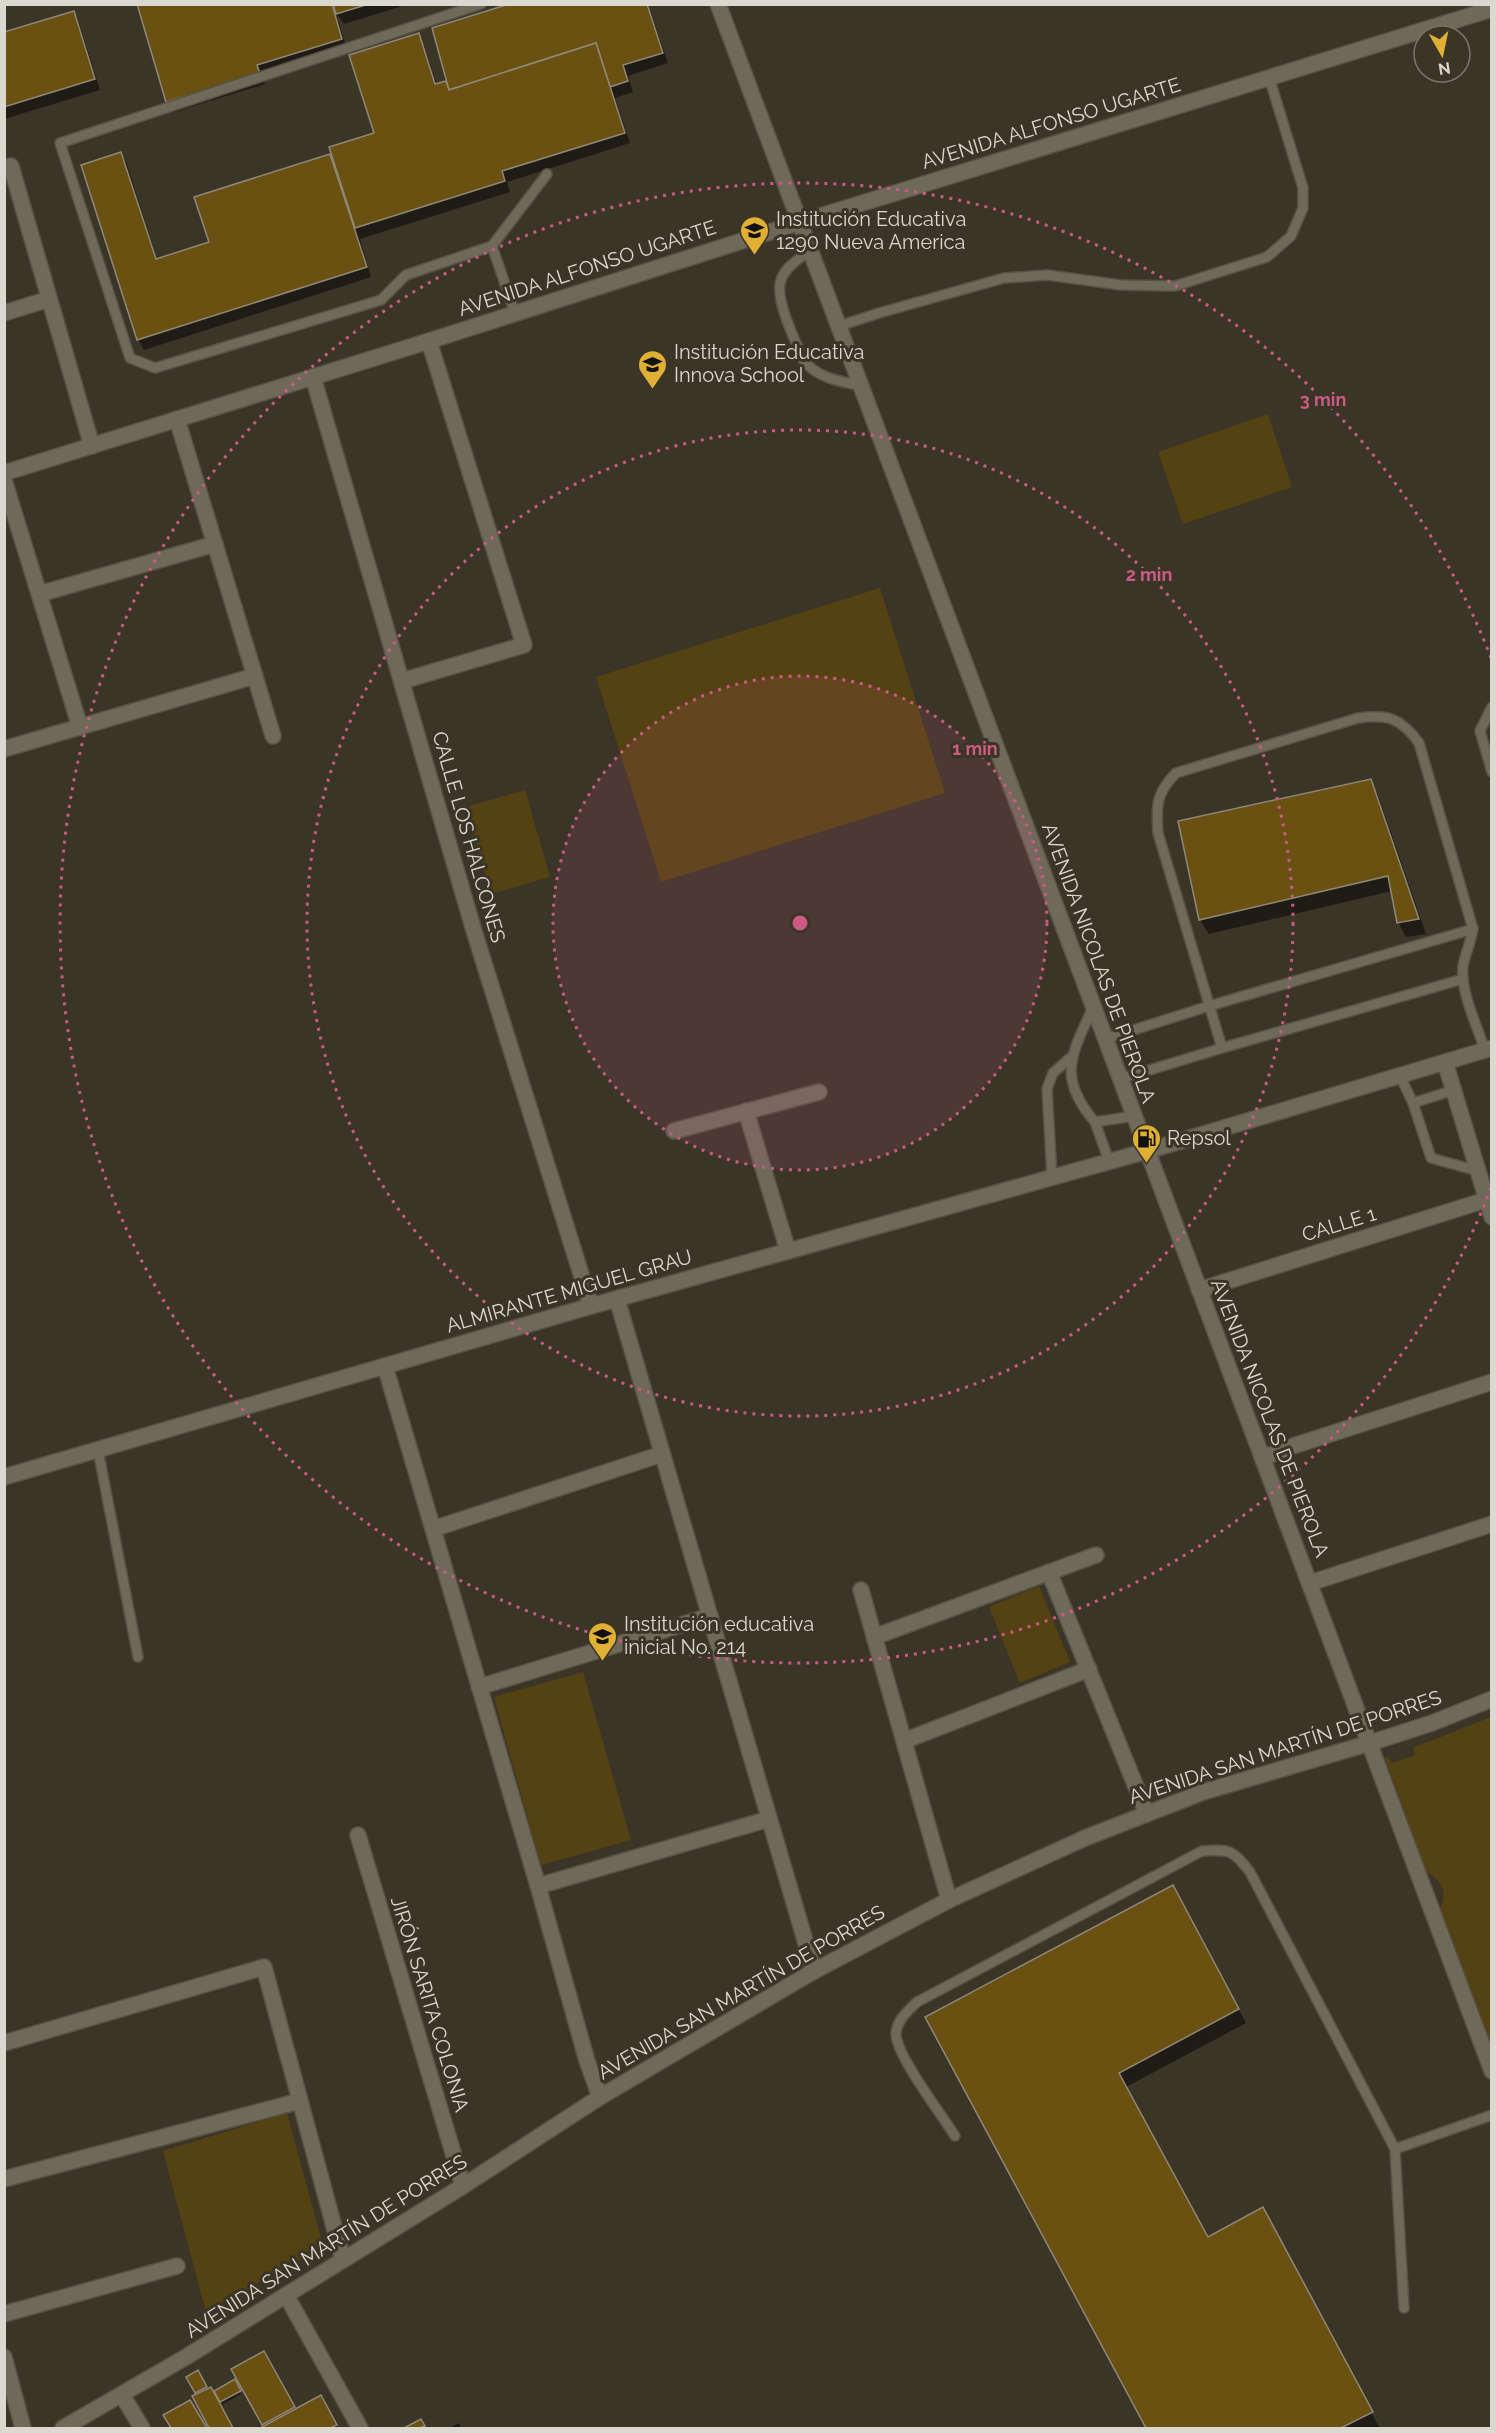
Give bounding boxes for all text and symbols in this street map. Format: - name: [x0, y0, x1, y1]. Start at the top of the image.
- north arrow: [1412, 24, 1472, 84]
- text: N: [1437, 58, 1452, 79]
- street label: AVENIDA ALFONSO UGARTE: [919, 72, 1183, 174]
- place label: Institución Educativa 1290 Nueva America: [776, 207, 966, 254]
- school or university icon: Institución Educativa 1290 Nueva America: [739, 214, 771, 256]
- street label: AVENIDA ALFONSO UGARTE: [455, 215, 719, 321]
- place label: Institución Educativa Innova School: [674, 340, 864, 387]
- school or university icon: Institución Educativa Innova School: [637, 348, 669, 390]
- text: 3 min: [1300, 389, 1346, 410]
- text: 2 min: [1126, 564, 1172, 585]
- street label: CALLE LOS HALCONES: [427, 729, 511, 945]
- text: 1 min: [952, 738, 998, 759]
- street label: AVENIDA NICOLAS DE PIEROLA: [1037, 820, 1161, 1107]
- centre of rings: [790, 913, 810, 933]
- fuel station icon: Repsol: [1130, 1122, 1162, 1164]
- place label: Repsol: [1167, 1126, 1231, 1150]
- street label: CALLE 1: [1299, 1201, 1379, 1247]
- street label: ALMIRANTE MIGUEL GRAU: [443, 1244, 695, 1338]
- street label: AVENIDA NICOLAS DE PIEROLA: [1206, 1276, 1334, 1561]
- place label: Institución educativa inicial No. 214: [624, 1612, 814, 1659]
- school or university icon: Institución educativa inicial No. 214: [587, 1620, 619, 1662]
- street label: AVENIDA SAN MARTÍN DE PORRES: [1126, 1685, 1444, 1809]
- street label: JIRÓN SARITA COLONIA: [386, 1893, 474, 2115]
- street label: AVENIDA SAN MARTÍN DE PORRES: [593, 1900, 889, 2084]
- street label: AVENIDA SAN MARTÍN DE PORRES: [181, 2149, 471, 2343]

